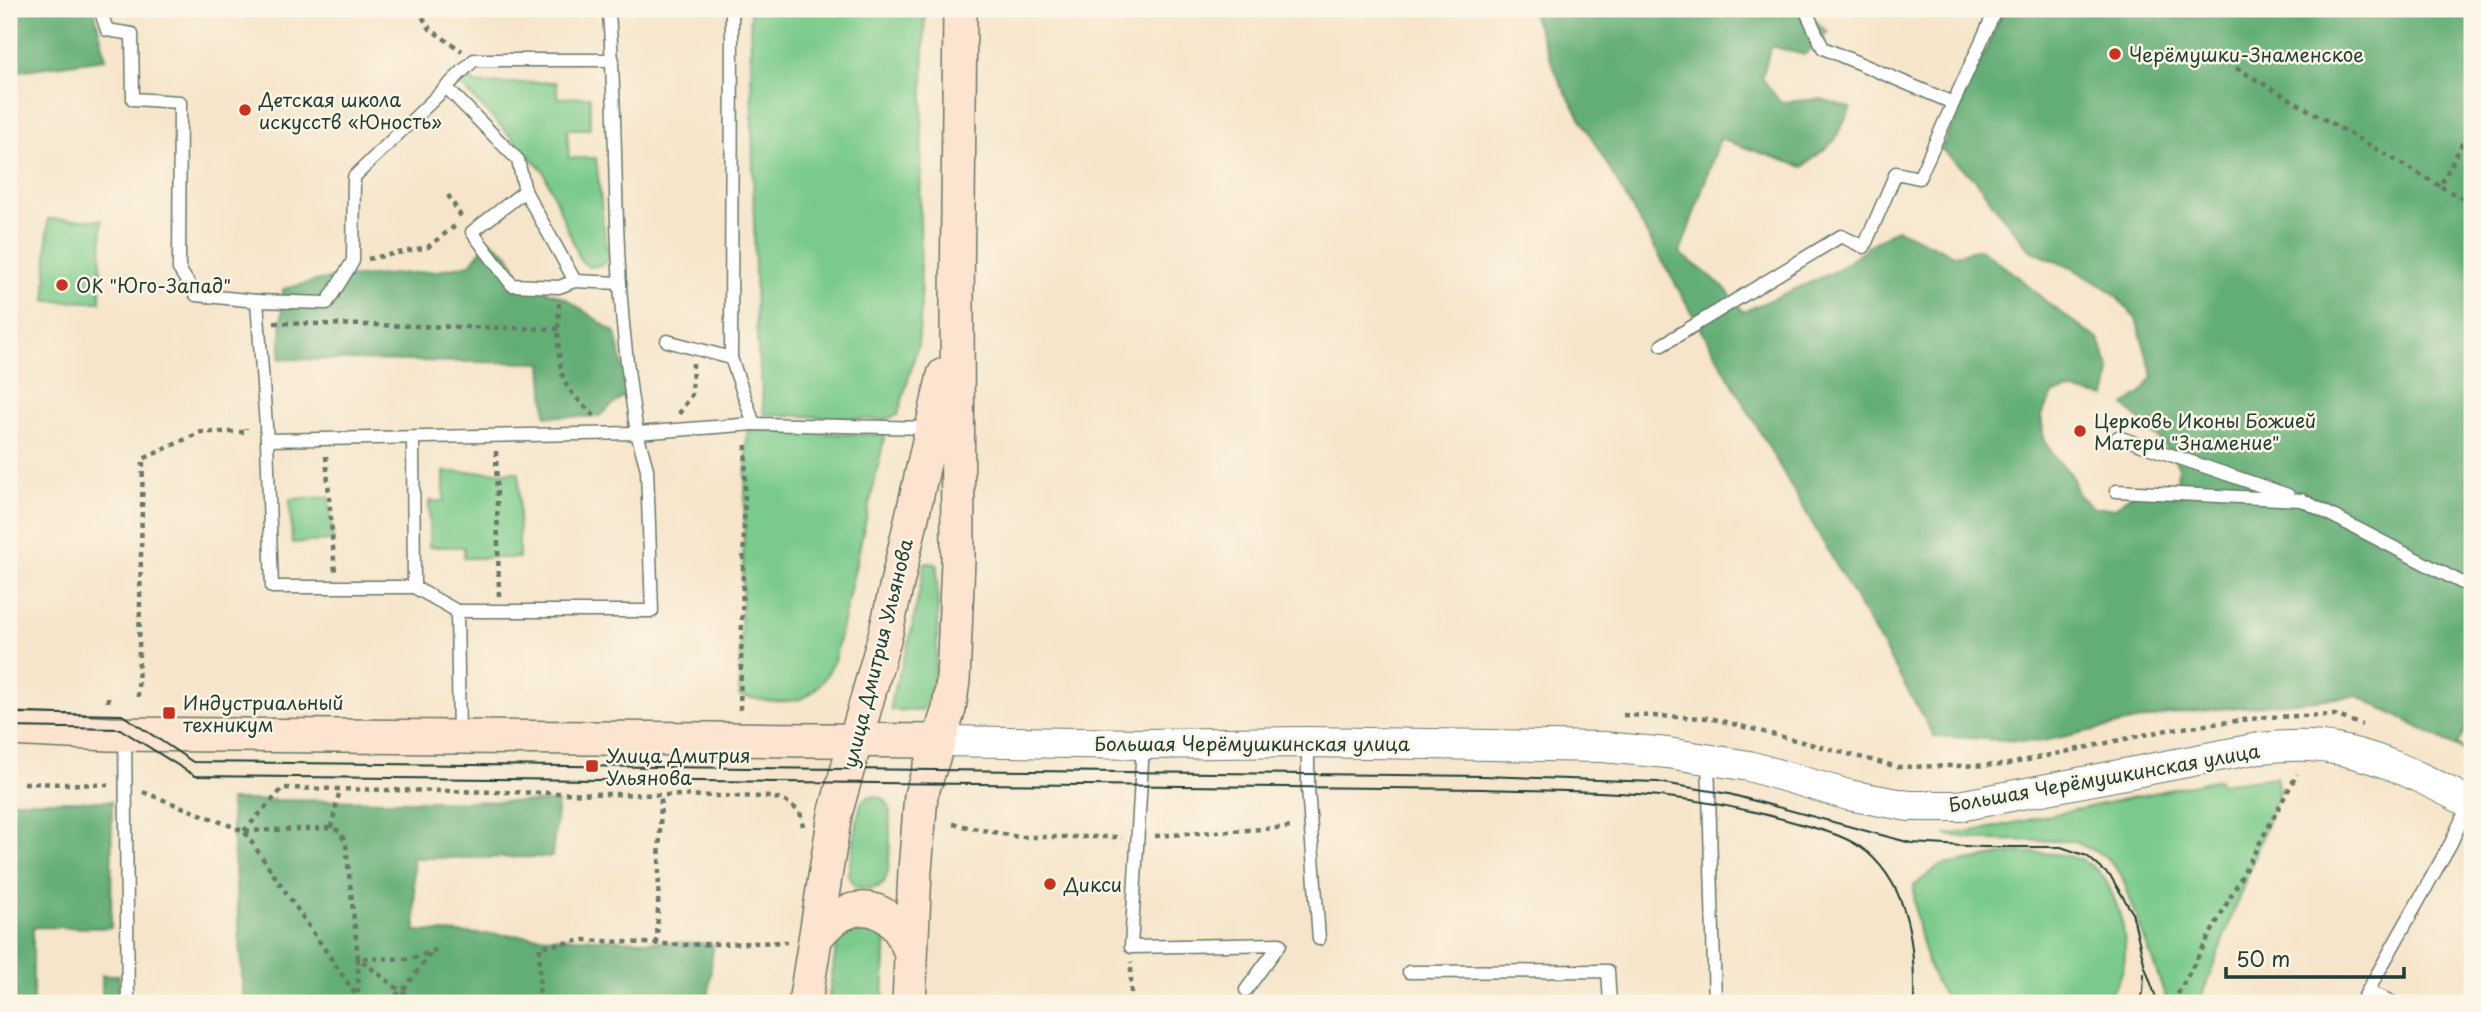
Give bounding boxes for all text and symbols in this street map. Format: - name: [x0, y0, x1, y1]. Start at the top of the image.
- place label: Черёмушки-Знаменское: [2129, 40, 2364, 68]
- marker: Черёмушки-Знаменское: [2107, 46, 2123, 62]
- place label: Детская школа искусств «Юность»: [258, 85, 442, 135]
- marker: Детская школа искусств «Юность»: [237, 102, 253, 118]
- place label: ОК "Юго-Запад": [76, 271, 231, 299]
- marker: ОК "Юго-Запад": [54, 277, 70, 293]
- place label: Церковь Иконы Божией Матери "Знамение": [2094, 406, 2316, 456]
- marker: Церковь Иконы Божией Матери "Знамение": [2072, 423, 2088, 439]
- street label: улица Дмитрия Ульянова: [835, 535, 919, 771]
- place label: Индустриальный техникум: [183, 688, 344, 738]
- marker: Индустриальный техникум: [161, 705, 177, 721]
- street label: Большая Черёмушкинская улица: [1094, 729, 1410, 757]
- street label: Большая Черёмушкинская улица: [1946, 736, 2262, 818]
- place label: Улица Дмитрия Ульянова: [606, 741, 751, 791]
- marker: Улица Дмитрия Ульянова: [584, 758, 600, 774]
- place label: Дикси: [1063, 870, 1122, 898]
- marker: Дикси: [1042, 876, 1058, 892]
- scale bar: [2226, 935, 2404, 979]
- text: 50 m: [2236, 942, 2290, 974]

